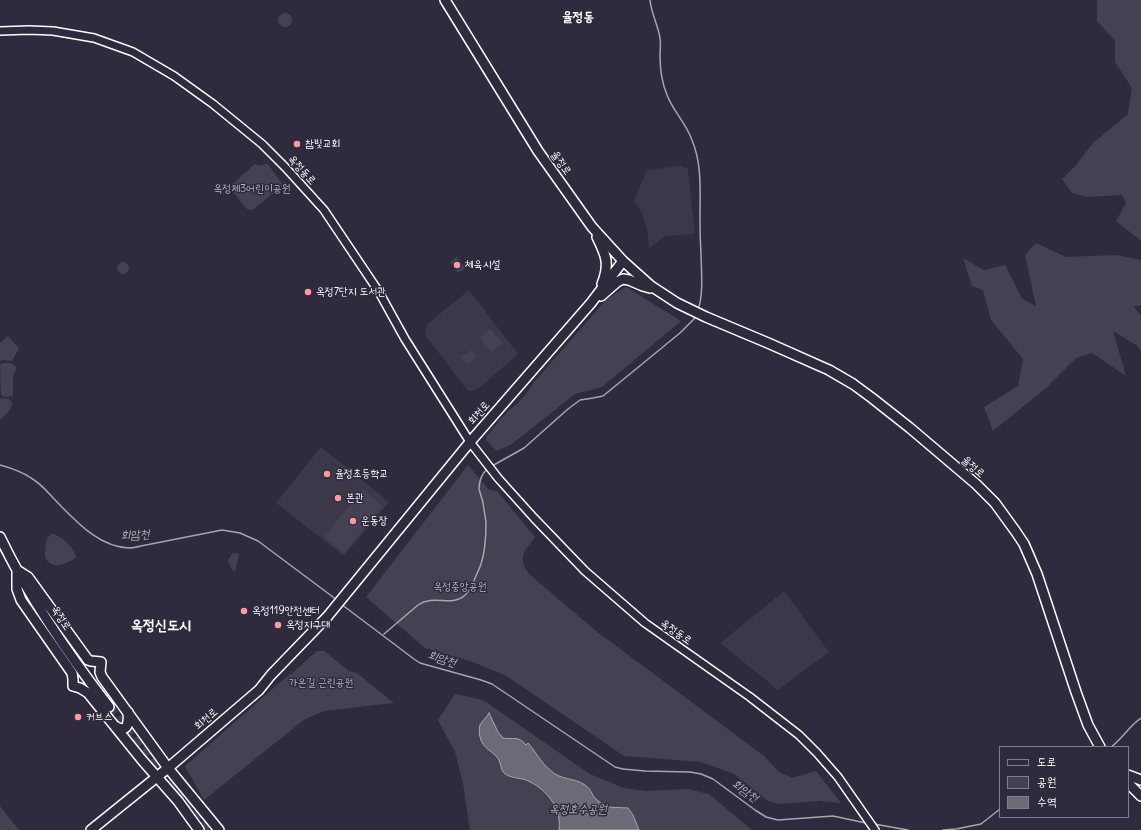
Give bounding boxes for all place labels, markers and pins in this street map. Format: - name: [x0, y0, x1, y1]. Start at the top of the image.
- place label: 참빛교회: [305, 137, 340, 151]
- marker: 참빛교회: [292, 139, 302, 149]
- place label: 체육시설: [465, 258, 500, 272]
- marker: 체육시설: [452, 260, 462, 270]
- place label: 옥정7단지 도서관: [316, 285, 386, 299]
- marker: 옥정7단지 도서관: [303, 287, 313, 297]
- place label: 율정초등학교: [335, 467, 388, 481]
- marker: 율정초등학교: [322, 469, 332, 479]
- place label: 본관: [346, 491, 364, 505]
- marker: 본관: [333, 493, 343, 503]
- place label: 운동장: [361, 514, 388, 528]
- marker: 운동장: [348, 516, 358, 526]
- place label: 옥정119안전센터: [252, 604, 320, 618]
- marker: 옥정119안전센터: [239, 606, 249, 616]
- place label: 옥정지구대: [286, 618, 330, 632]
- marker: 옥정지구대: [273, 620, 283, 630]
- place label: 커브스: [86, 710, 113, 724]
- marker: 커브스: [73, 712, 83, 722]

